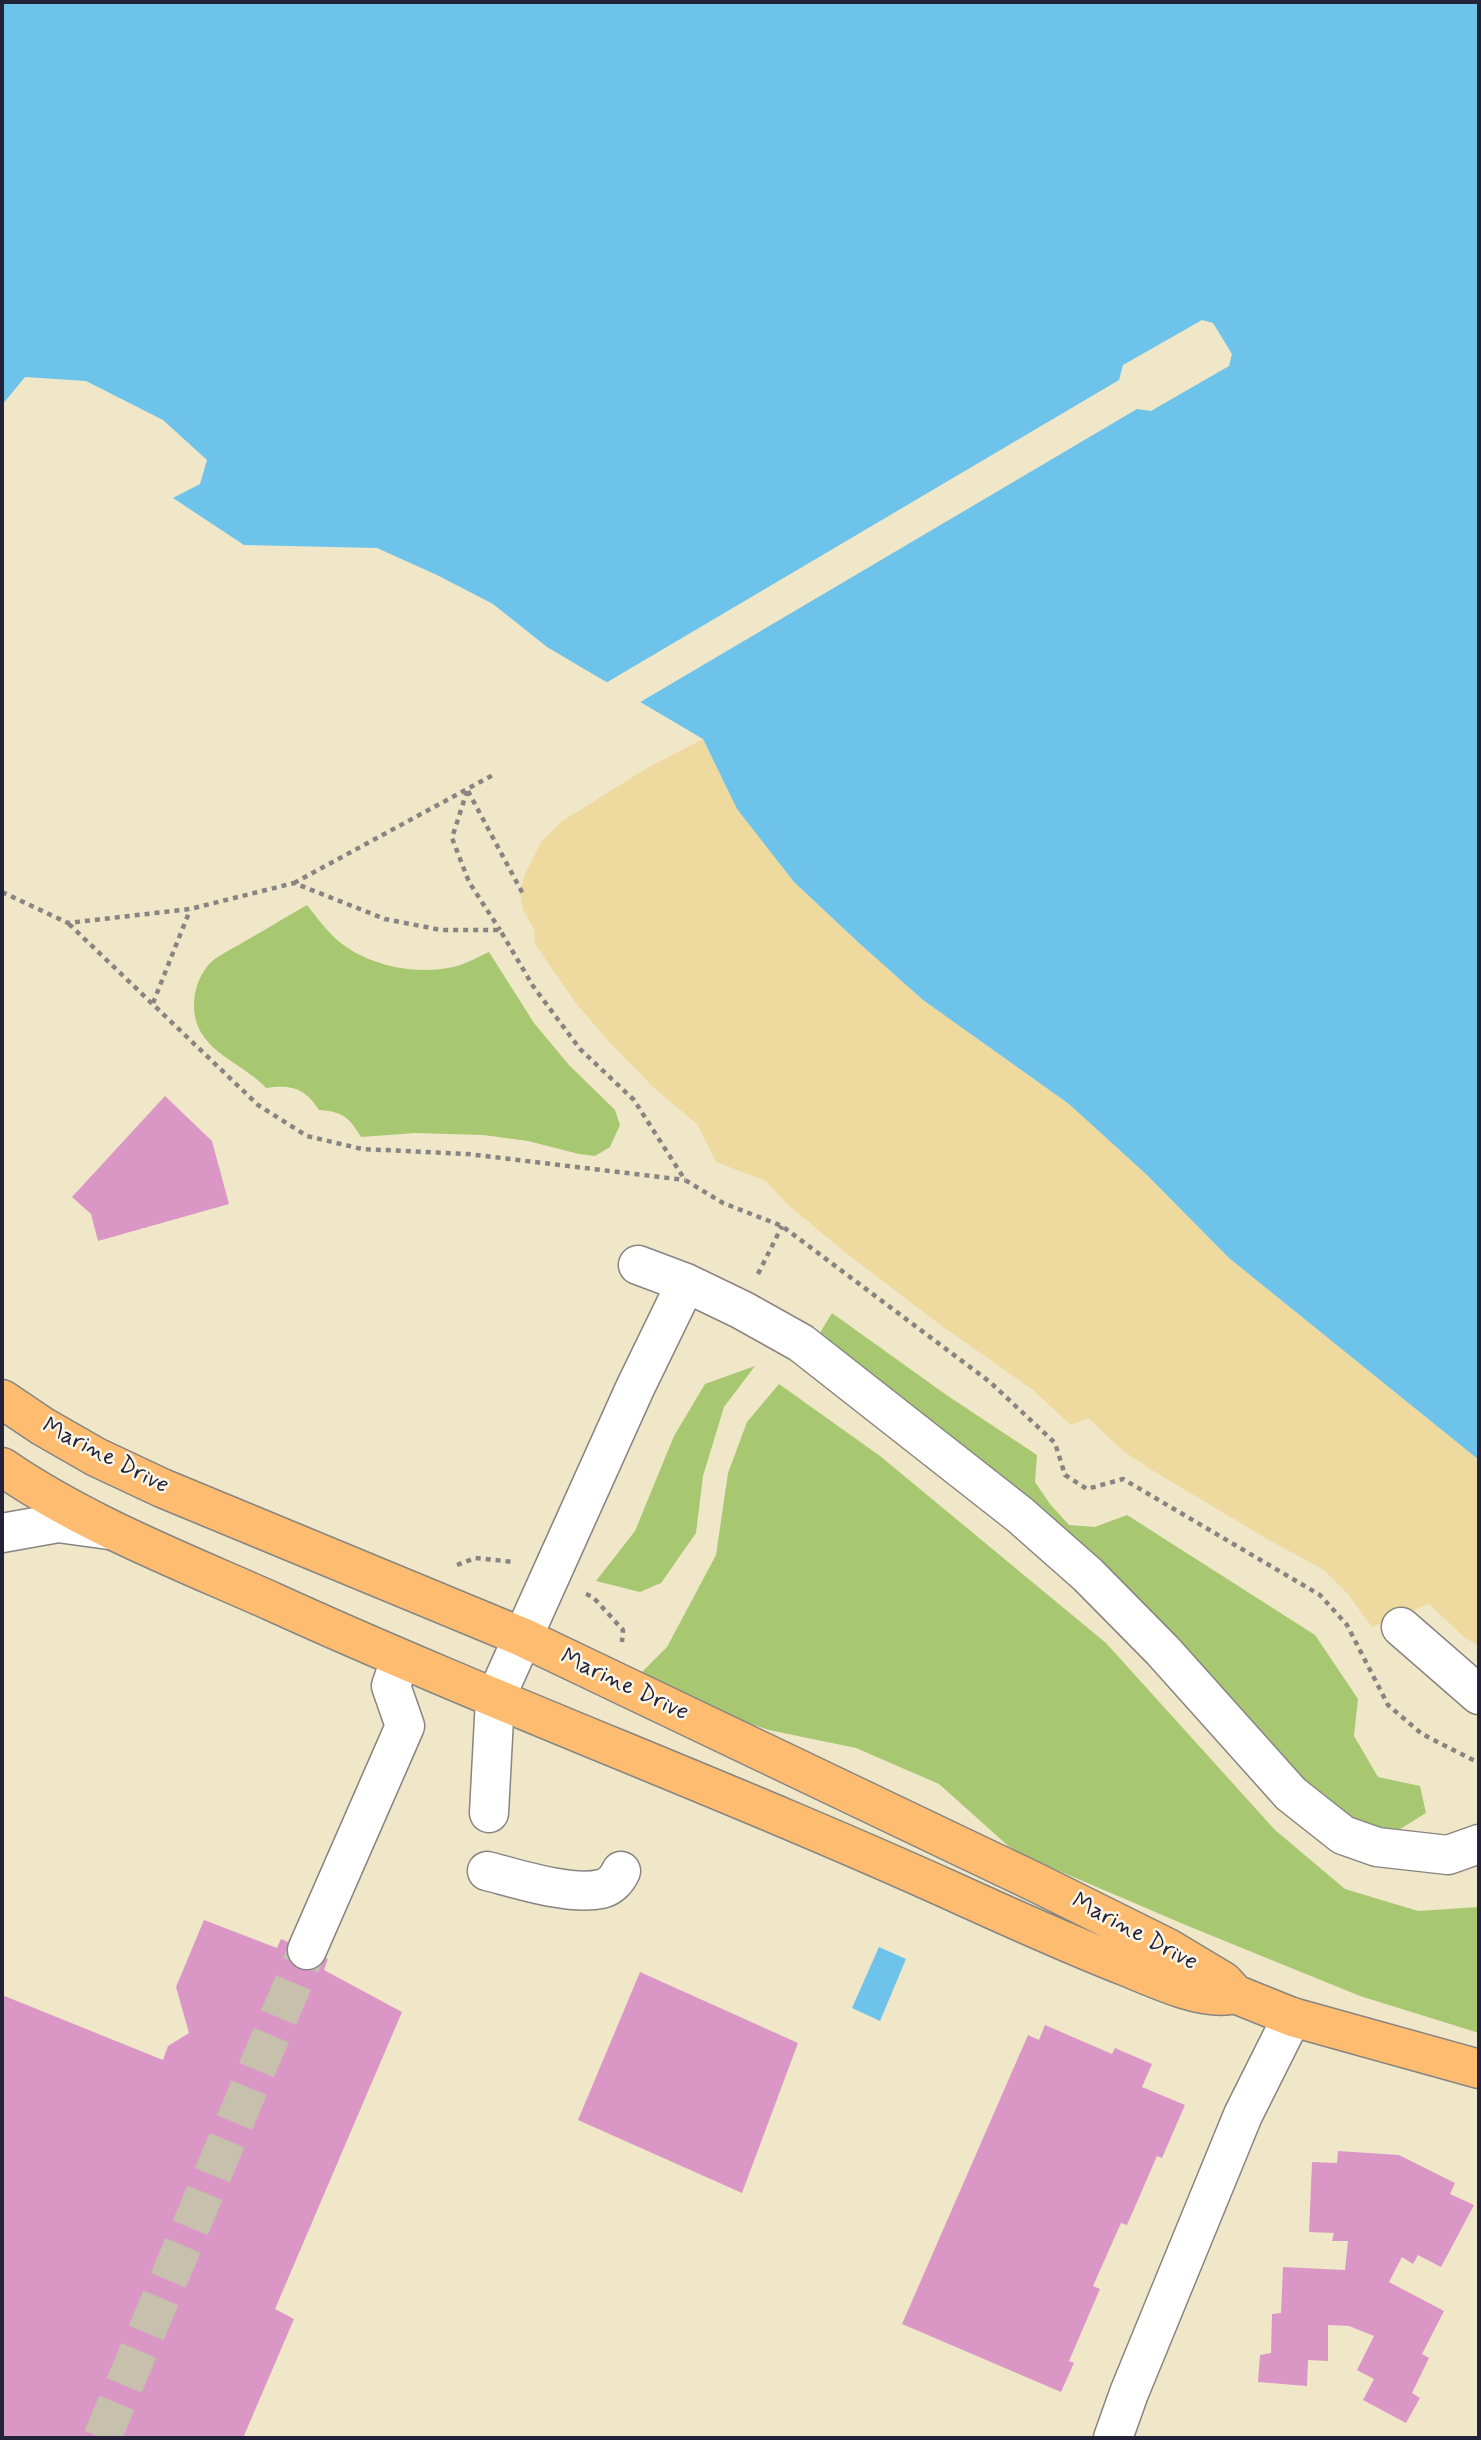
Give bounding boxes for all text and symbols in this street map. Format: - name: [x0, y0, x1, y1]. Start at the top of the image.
- street label: Marine Drive: [37, 1413, 173, 1501]
- street label: Marine Drive: [555, 1644, 693, 1728]
- street label: Marine Drive: [1066, 1888, 1202, 1978]

